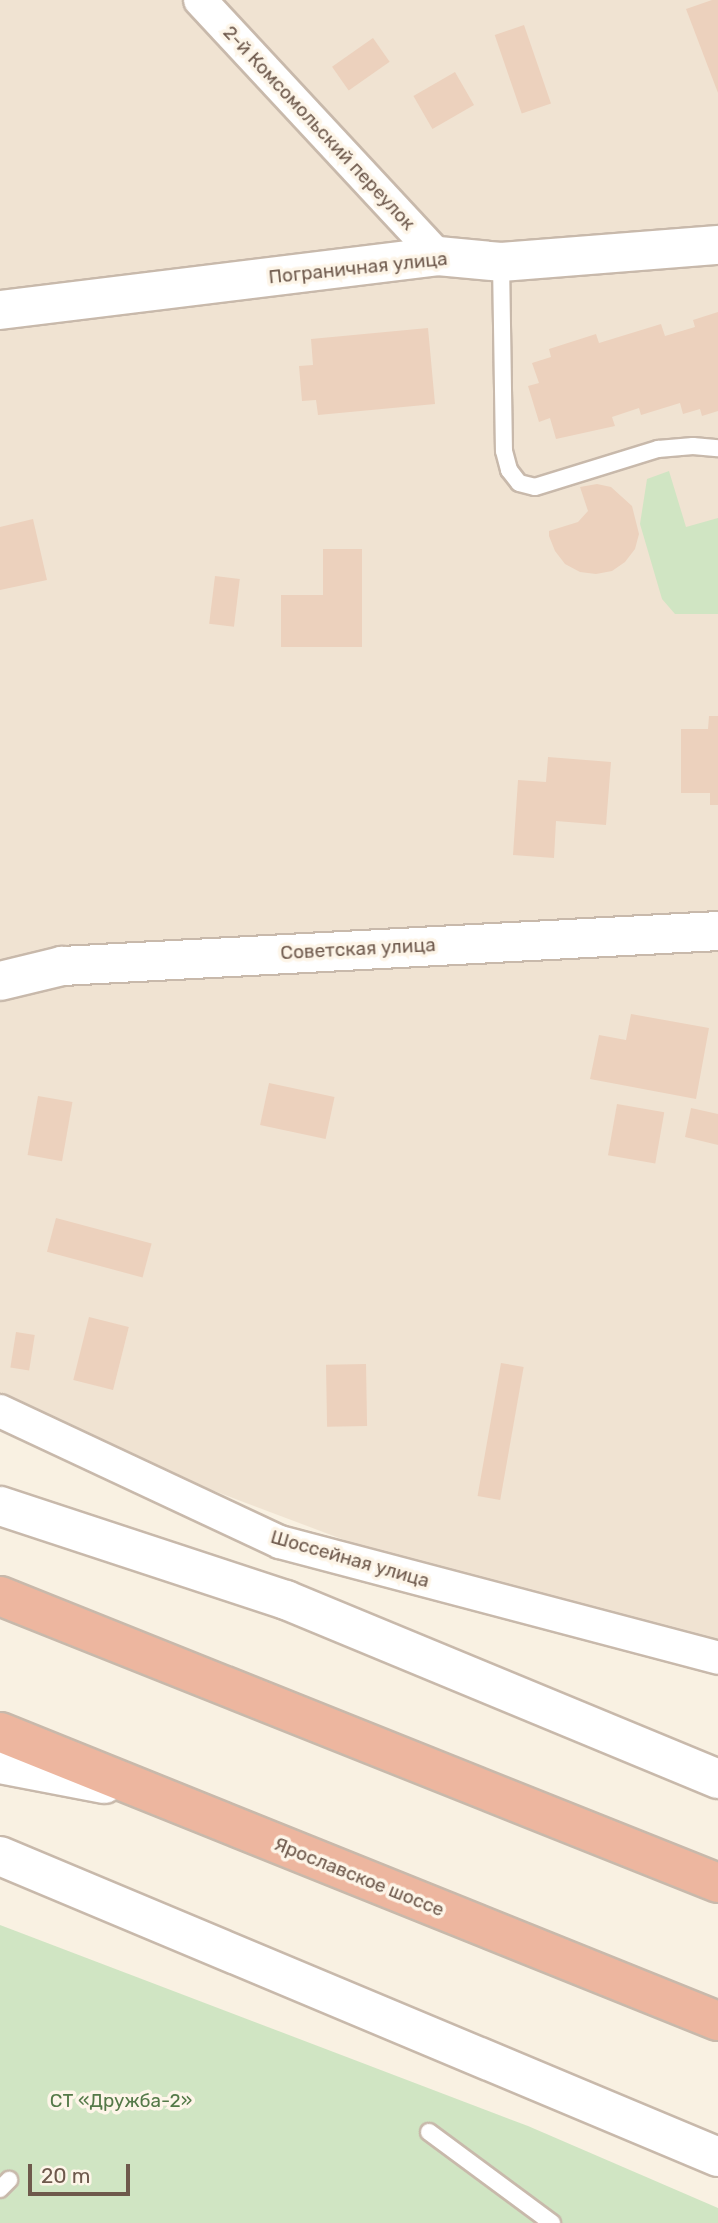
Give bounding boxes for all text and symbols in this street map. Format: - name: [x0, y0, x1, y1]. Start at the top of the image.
- street label: 2-й Комсомольский переулок: [218, 21, 420, 235]
- street label: Пограничная улица: [267, 247, 449, 289]
- street label: Советская улица: [280, 934, 436, 964]
- street label: Шоссейная улица: [268, 1525, 432, 1593]
- street label: Ярославское шоссе: [271, 1832, 447, 1922]
- park label: СТ «Дружба-2»: [50, 2090, 192, 2112]
- scale bar: [32, 2150, 133, 2194]
- text: 20 m: [41, 2163, 90, 2188]

